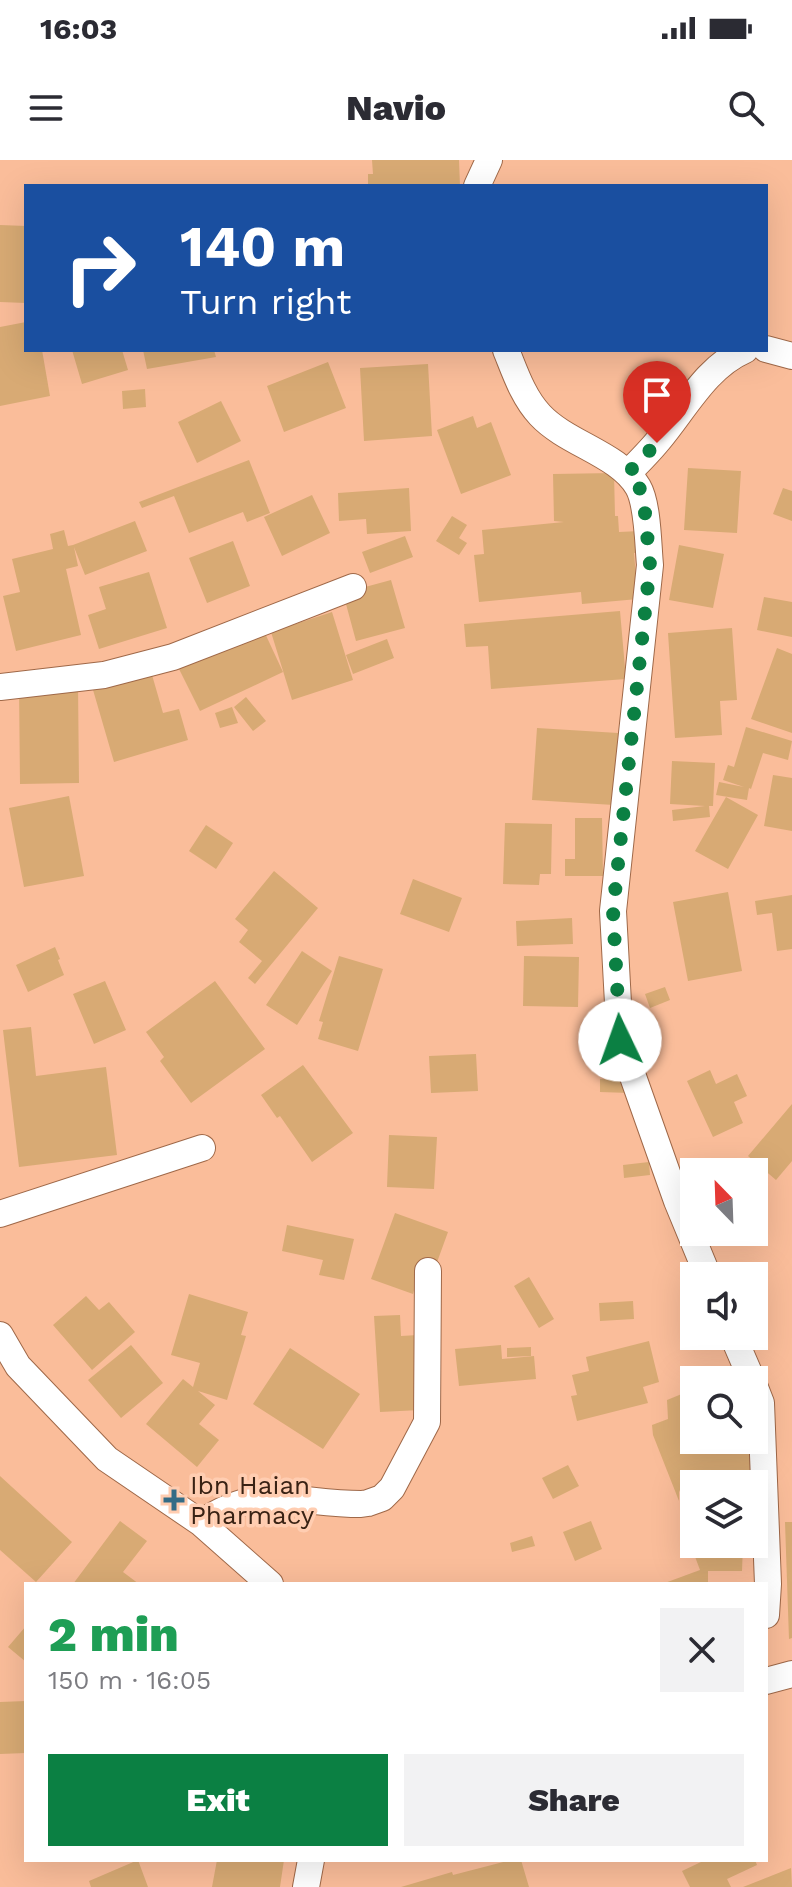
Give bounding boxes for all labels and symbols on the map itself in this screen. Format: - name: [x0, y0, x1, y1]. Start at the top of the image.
- pin: [623, 361, 691, 443]
- position arrow: [578, 998, 662, 1082]
- north arrow: [680, 1158, 768, 1246]
- place label: Ibn Haian Pharmacy: [190, 1470, 315, 1530]
- marker: Ibn Haian Pharmacy: [165, 1491, 183, 1509]

